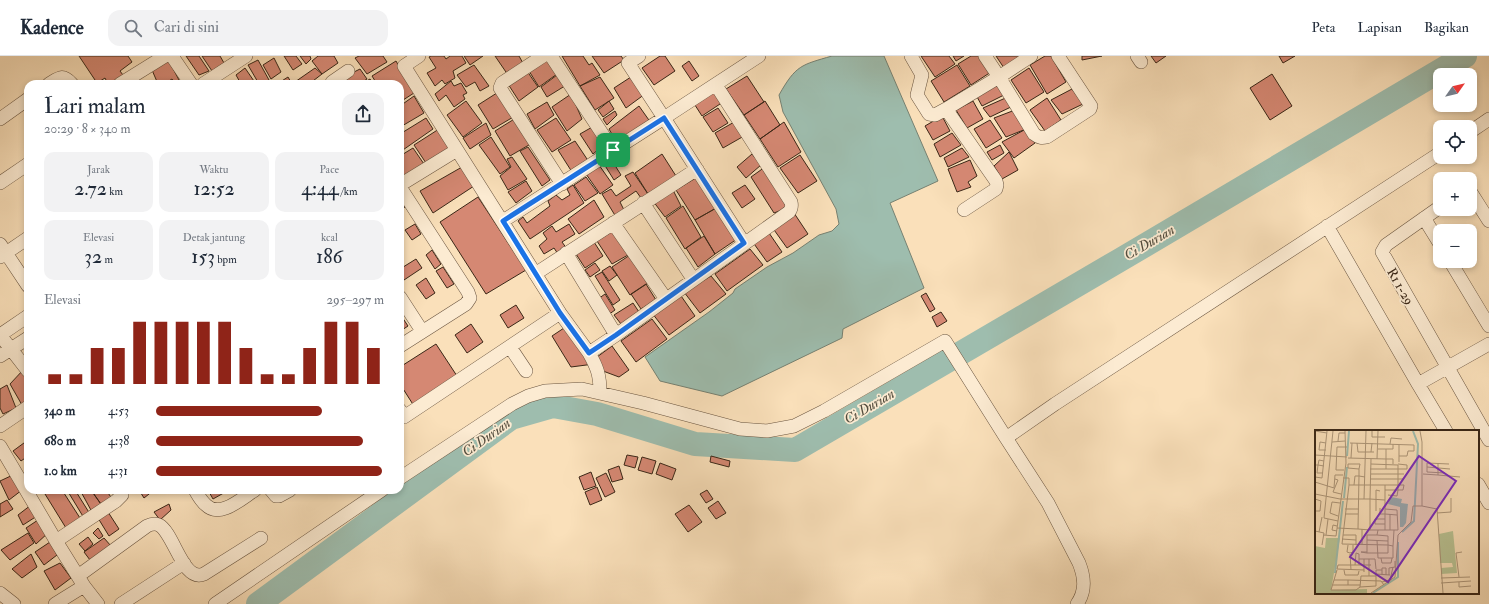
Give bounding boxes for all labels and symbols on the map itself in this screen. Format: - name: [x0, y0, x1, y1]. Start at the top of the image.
- north arrow: [1433, 68, 1477, 112]
- pin: [596, 133, 630, 167]
- water label: Ci Durian: [1121, 221, 1178, 264]
- street label: R1 1-29: [1383, 265, 1417, 308]
- water label: Ci Durian: [841, 385, 898, 428]
- water label: Ci Durian: [459, 414, 514, 460]
- inset map: [1315, 430, 1479, 594]

